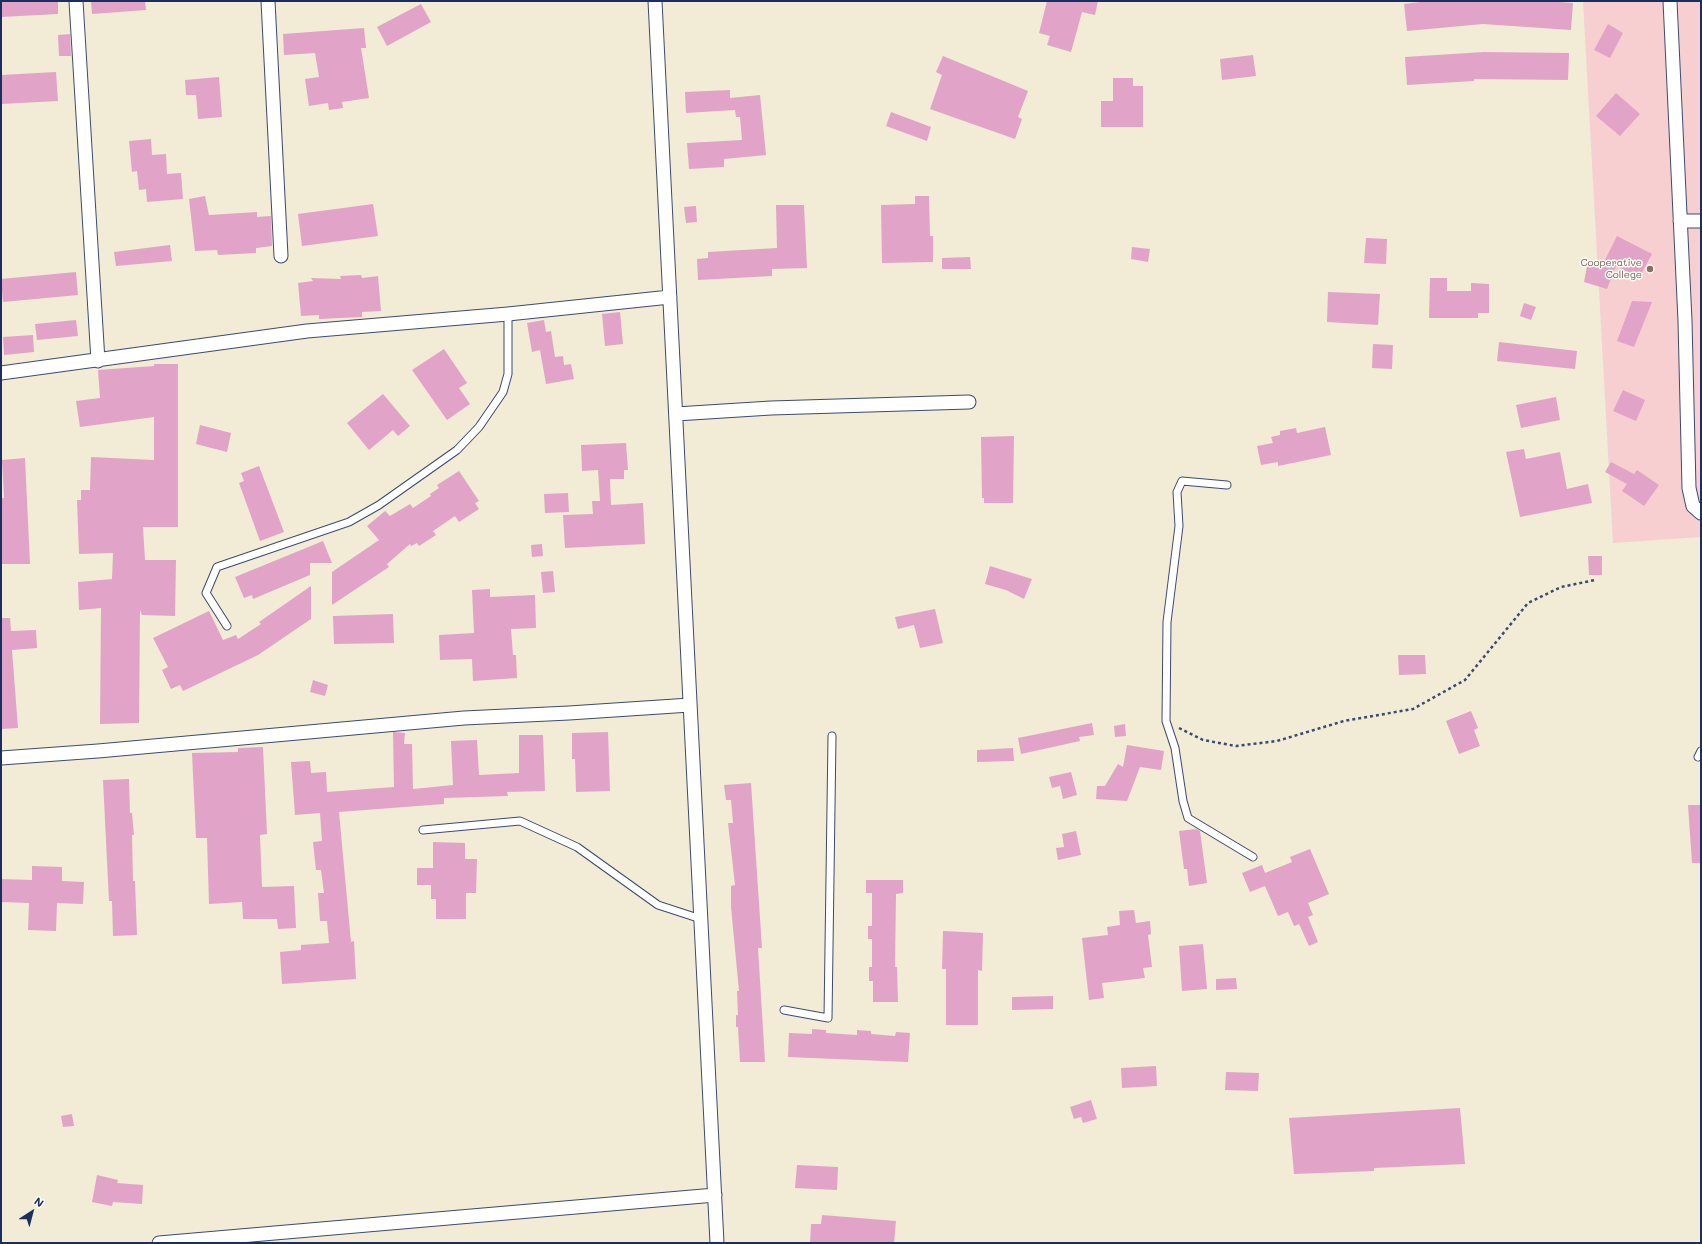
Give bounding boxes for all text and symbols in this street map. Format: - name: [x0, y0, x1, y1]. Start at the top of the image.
- place label: Cooperative College: [1580, 257, 1642, 280]
- marker: Cooperative College: [1645, 264, 1655, 274]
- north arrow: [12, 1192, 52, 1232]
- text: N: [32, 1193, 47, 1210]

